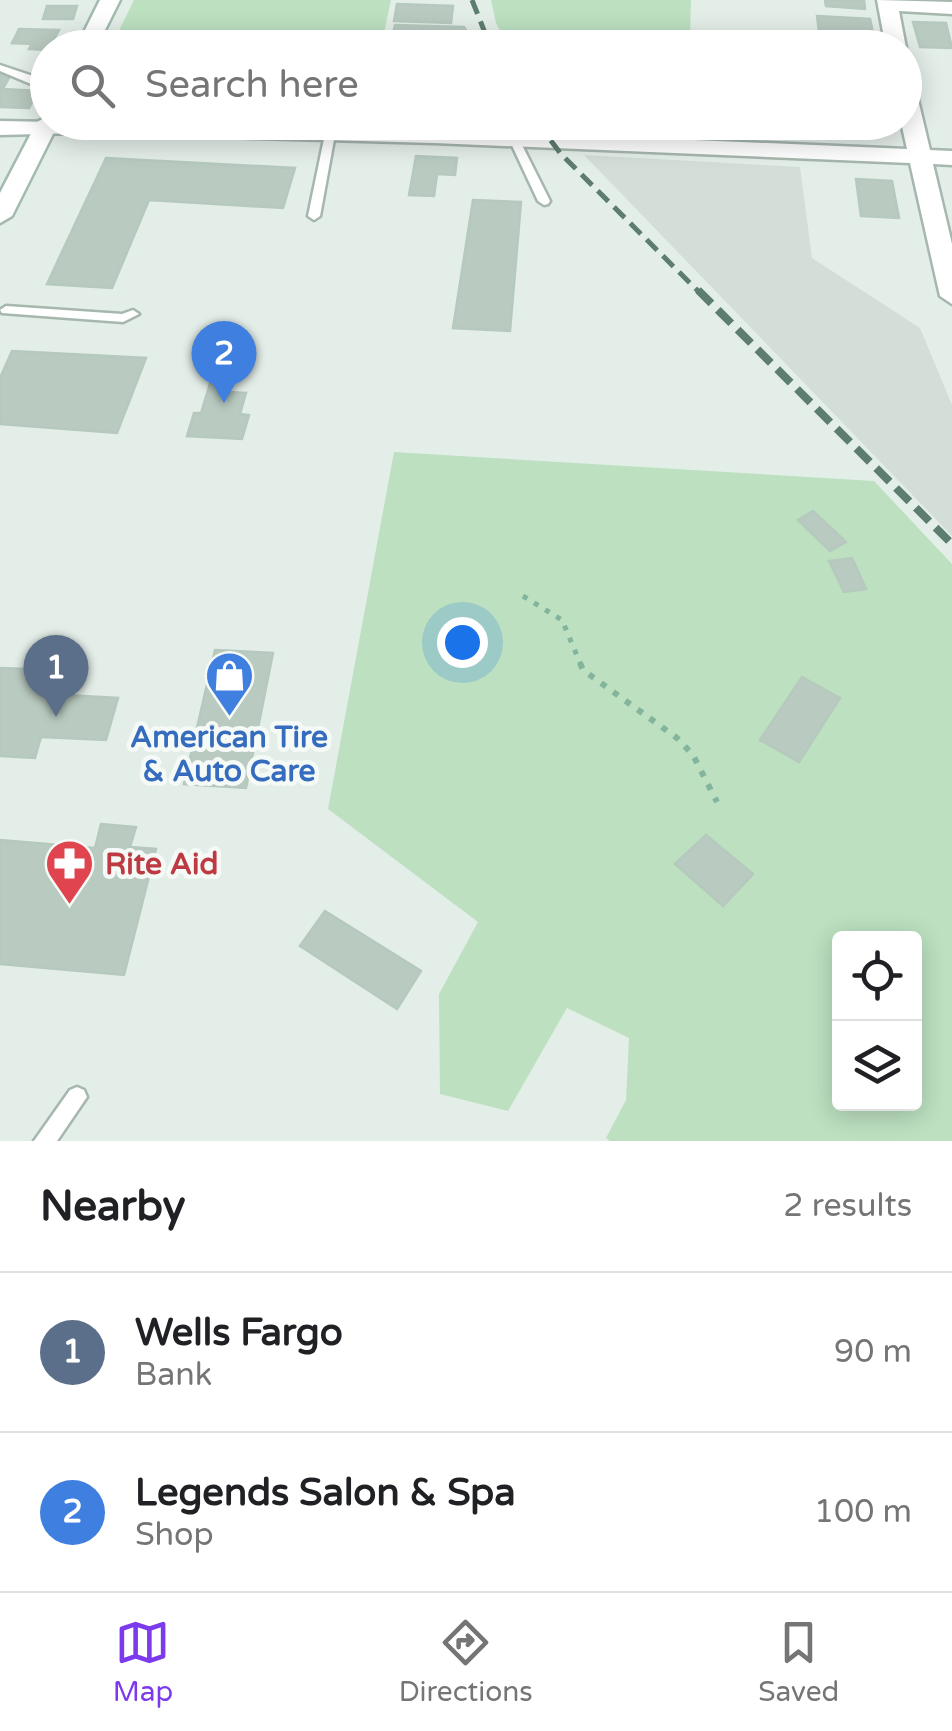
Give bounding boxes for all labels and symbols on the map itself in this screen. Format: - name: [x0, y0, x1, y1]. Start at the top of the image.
- pin: 2: [192, 320, 256, 403]
- your location: [437, 617, 488, 668]
- pin: 1: [23, 634, 88, 717]
- shop icon: American Tire & Auto Care: [203, 650, 255, 718]
- place label: American Tire & Auto Care: [130, 719, 328, 790]
- pharmacy icon: Rite Aid: [44, 838, 96, 906]
- place label: Rite Aid: [105, 846, 218, 883]

